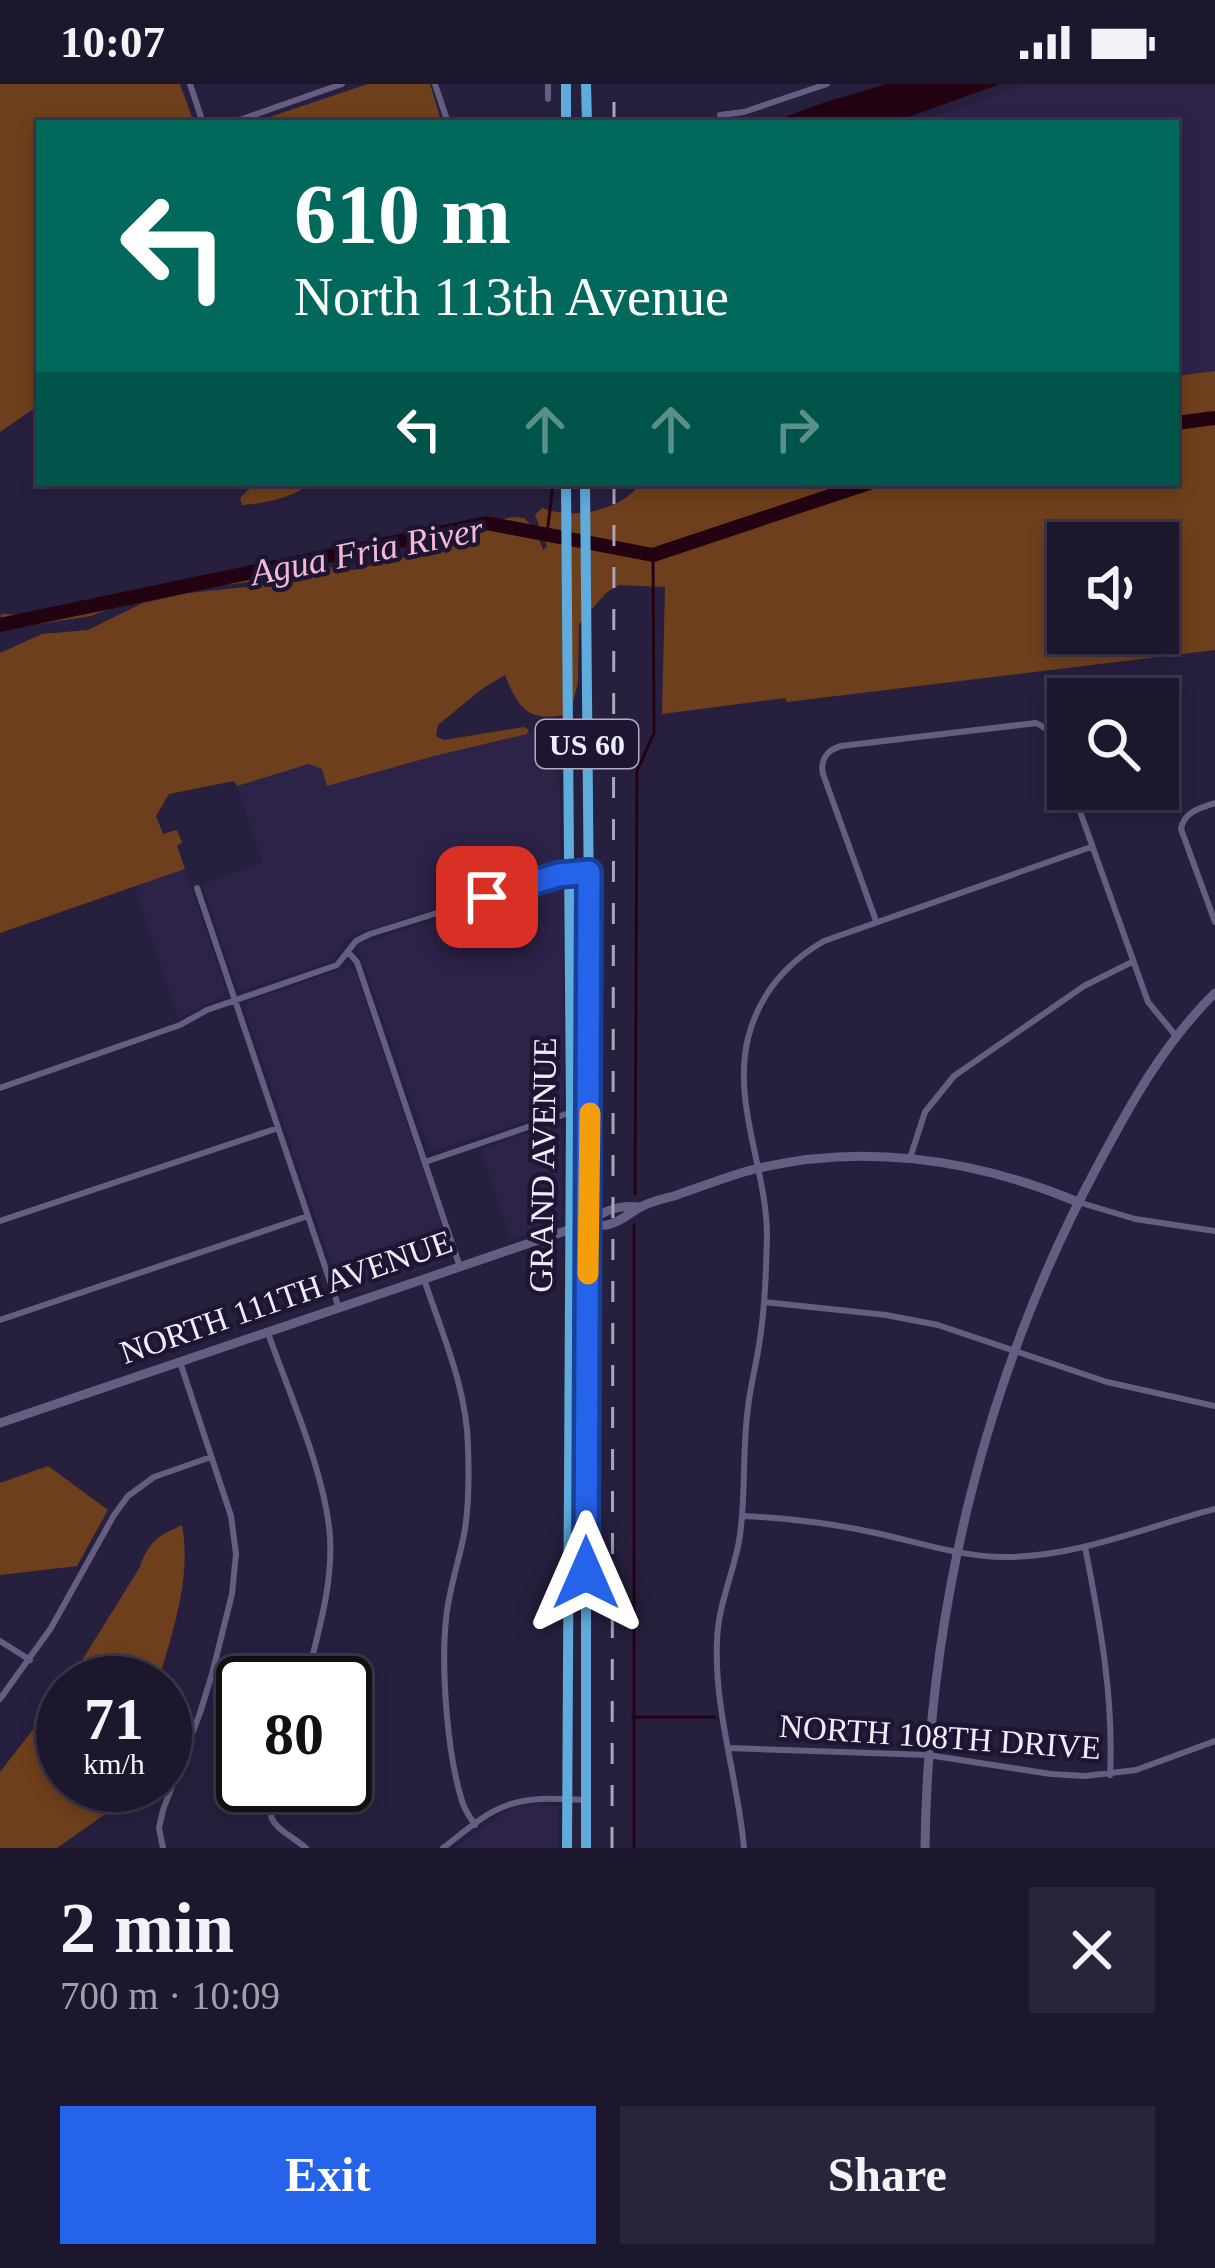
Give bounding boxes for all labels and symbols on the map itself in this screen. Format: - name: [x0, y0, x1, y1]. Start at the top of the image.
- water label: Agua Fria River: [245, 509, 488, 594]
- road number: US 60: [536, 720, 638, 768]
- pin: [436, 846, 538, 948]
- street label: GRAND AVENUE: [523, 1037, 563, 1293]
- street label: NORTH 111TH AVENUE: [115, 1223, 457, 1371]
- position arrow: [523, 1510, 649, 1636]
- speed limit sign: 80: [216, 1656, 372, 1812]
- street label: NORTH 108TH DRIVE: [778, 1708, 1102, 1766]

